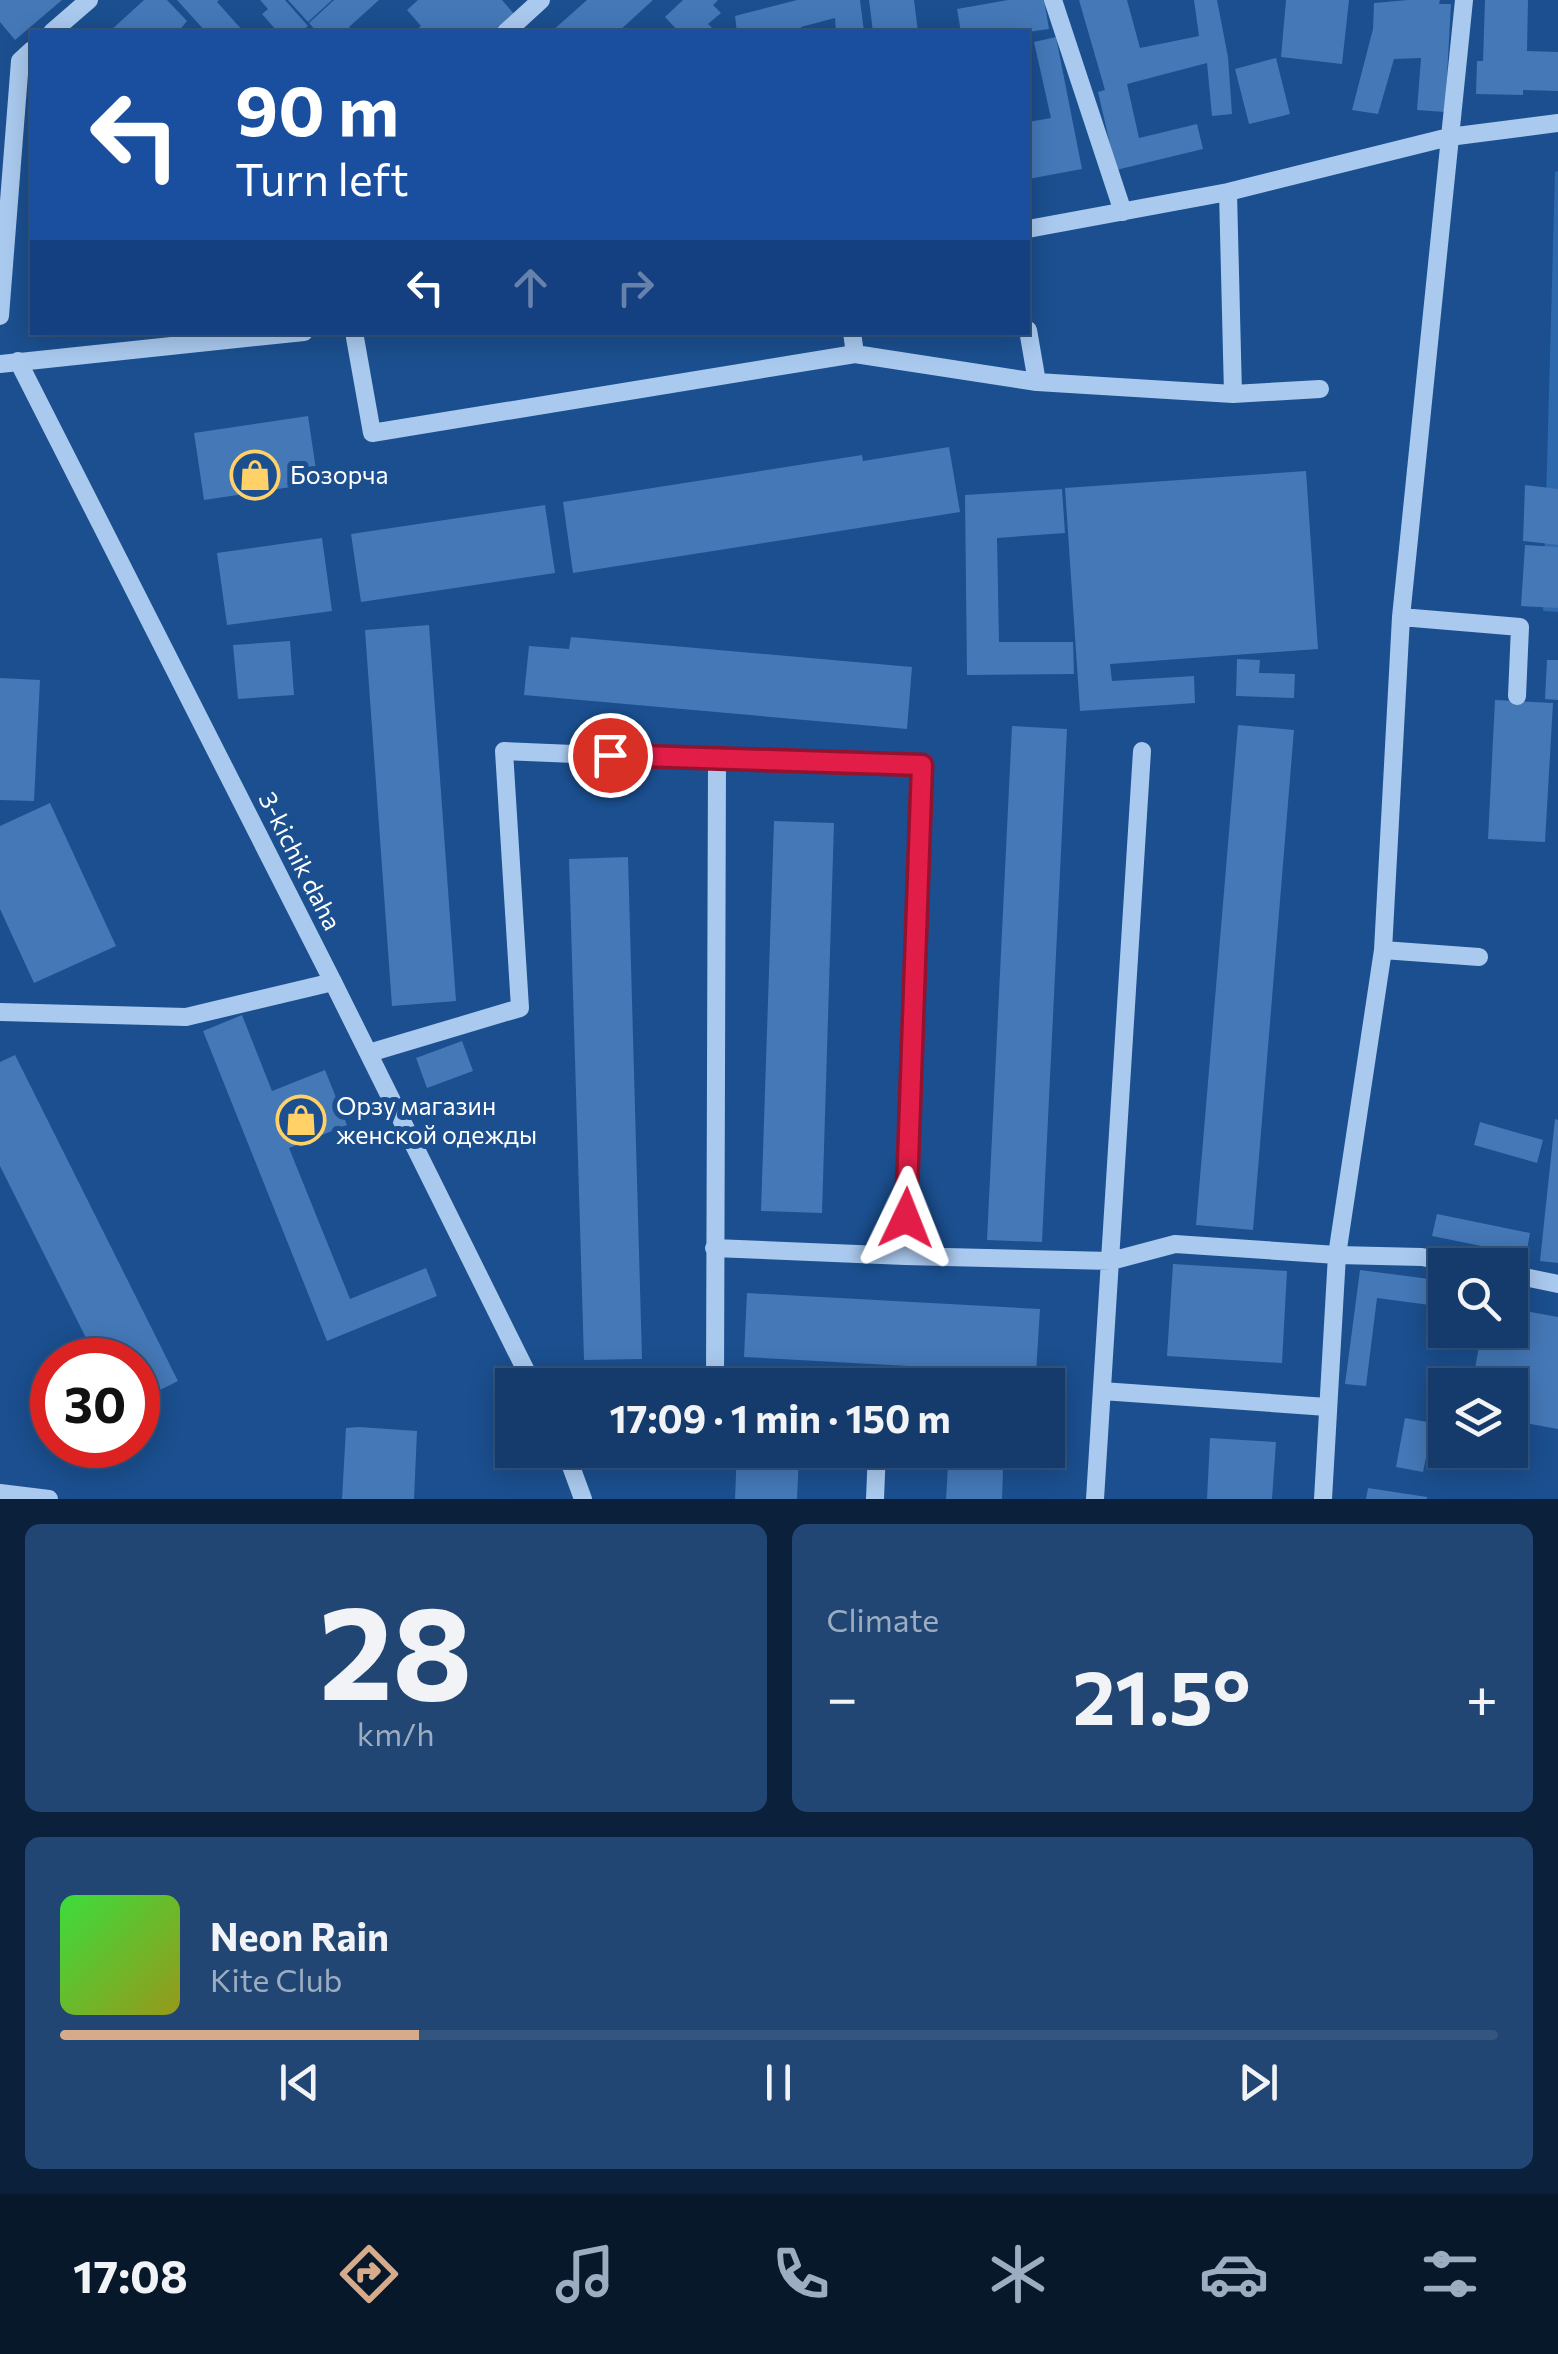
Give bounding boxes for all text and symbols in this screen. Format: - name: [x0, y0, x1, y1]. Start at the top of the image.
- text: 90 m: [235, 65, 399, 150]
- icon: left: [70, 70, 200, 200]
- text: Turn left: [235, 150, 409, 205]
- icon: left: [398, 260, 453, 315]
- icon: ahead: [503, 260, 558, 315]
- icon: right: [608, 260, 663, 315]
- shop icon: Бозорча: [229, 449, 281, 501]
- place label: Бозорча: [290, 459, 389, 489]
- pin: [568, 713, 653, 798]
- icon: arrive: [583, 728, 638, 783]
- street label: 3-kichik daha: [253, 786, 349, 935]
- place label: Орзу магазин женской одежды: [336, 1090, 537, 1149]
- shop icon: Орзу магазин женской одежды: [275, 1094, 327, 1146]
- position arrow: [854, 1166, 958, 1270]
- map controls: [1428, 1248, 1528, 1468]
- button: search: [1428, 1248, 1528, 1348]
- speed limit sign: 30: [30, 1338, 160, 1468]
- button: layers: [1428, 1368, 1528, 1468]
- text: 17:09 · 1 min · 150 m: [609, 1394, 951, 1441]
- text: 28: [319, 1568, 473, 1727]
- text: Climate: [827, 1599, 939, 1639]
- text: 21.5°: [1073, 1649, 1251, 1740]
- text: −: [827, 1662, 858, 1729]
- text: +: [1466, 1662, 1498, 1729]
- text: km/h: [357, 1713, 435, 1753]
- text: Neon Rain: [210, 1912, 389, 1959]
- text: Kite Club: [210, 1959, 342, 1999]
- icon: previous: [272, 2055, 327, 2110]
- icon: pause: [751, 2055, 806, 2110]
- icon: next: [1231, 2055, 1286, 2110]
- icon: directions: [334, 2239, 404, 2309]
- icon: music: [550, 2239, 620, 2309]
- icon: phone: [766, 2239, 836, 2309]
- icon: climate: [983, 2239, 1053, 2309]
- icon: car: [1199, 2239, 1269, 2309]
- icon: filters: [1415, 2239, 1485, 2309]
- text: 17:08: [73, 2247, 188, 2302]

